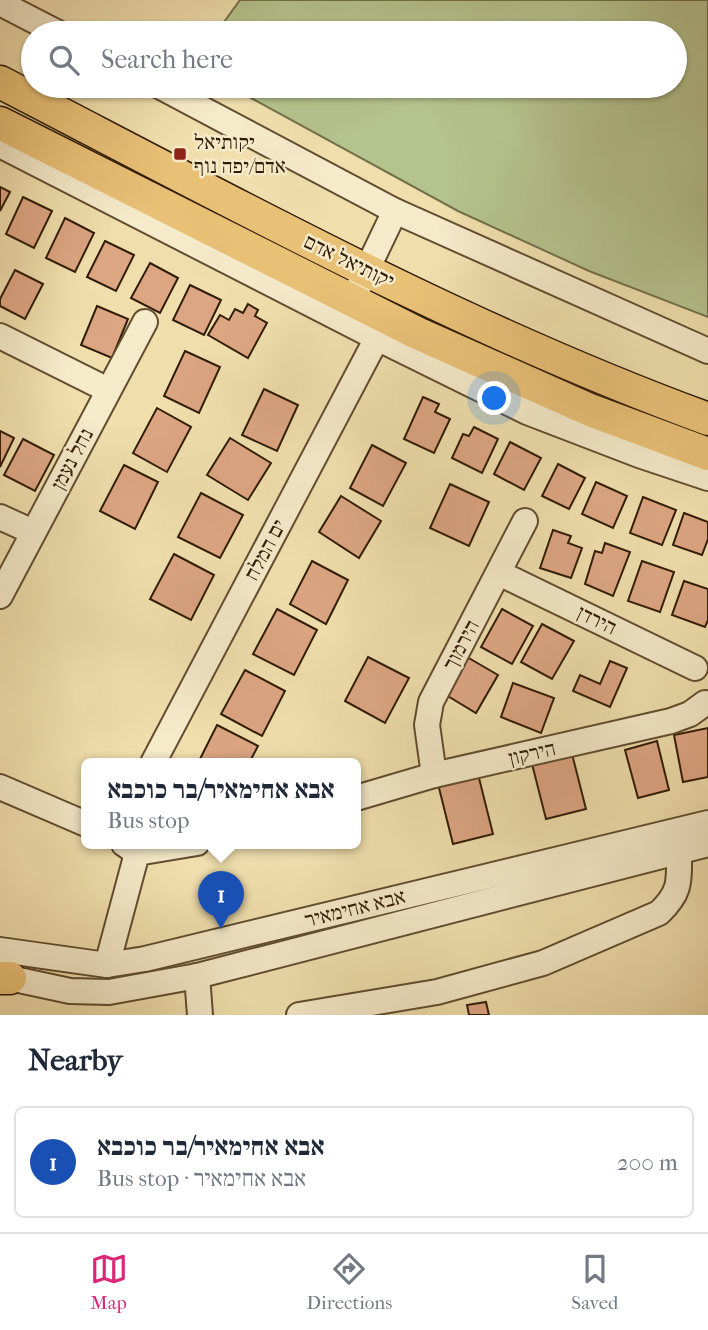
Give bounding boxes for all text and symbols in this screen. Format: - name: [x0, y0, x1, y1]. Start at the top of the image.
- search box: [21, 21, 687, 98]
- icon: search: [45, 41, 83, 79]
- text: Search here: [101, 44, 233, 75]
- place label: יקותיאל אדם/יפה נוף: [194, 130, 286, 178]
- marker: יקותיאל אדם/יפה נוף: [172, 146, 188, 162]
- street label: יקותיאל אדם: [300, 229, 398, 293]
- your location: [477, 381, 511, 415]
- street label: נחל נעמן: [46, 424, 98, 494]
- street label: ים המלח: [239, 515, 291, 585]
- street label: הירדן: [573, 600, 621, 640]
- street label: הירמוך: [438, 616, 484, 674]
- street label: הירקון: [506, 736, 558, 770]
- popup: [81, 758, 361, 849]
- text: אבא אחימאיר/בר כוכבא: [107, 774, 335, 805]
- text: Bus stop: [107, 807, 189, 834]
- pin: 1: [198, 871, 244, 929]
- street label: אבא אחימאיר: [302, 884, 408, 932]
- text: Nearby: [28, 1043, 123, 1078]
- text: אבא אחימאיר/בר כוכבא: [97, 1131, 325, 1162]
- text: 1: [49, 1149, 57, 1176]
- text: 200 m: [617, 1149, 678, 1176]
- text: Bus stop · אבא אחימאיר: [97, 1165, 306, 1192]
- tab: Map: [90, 1250, 128, 1314]
- tab: Directions: [307, 1250, 392, 1314]
- tab: Saved: [571, 1250, 618, 1314]

